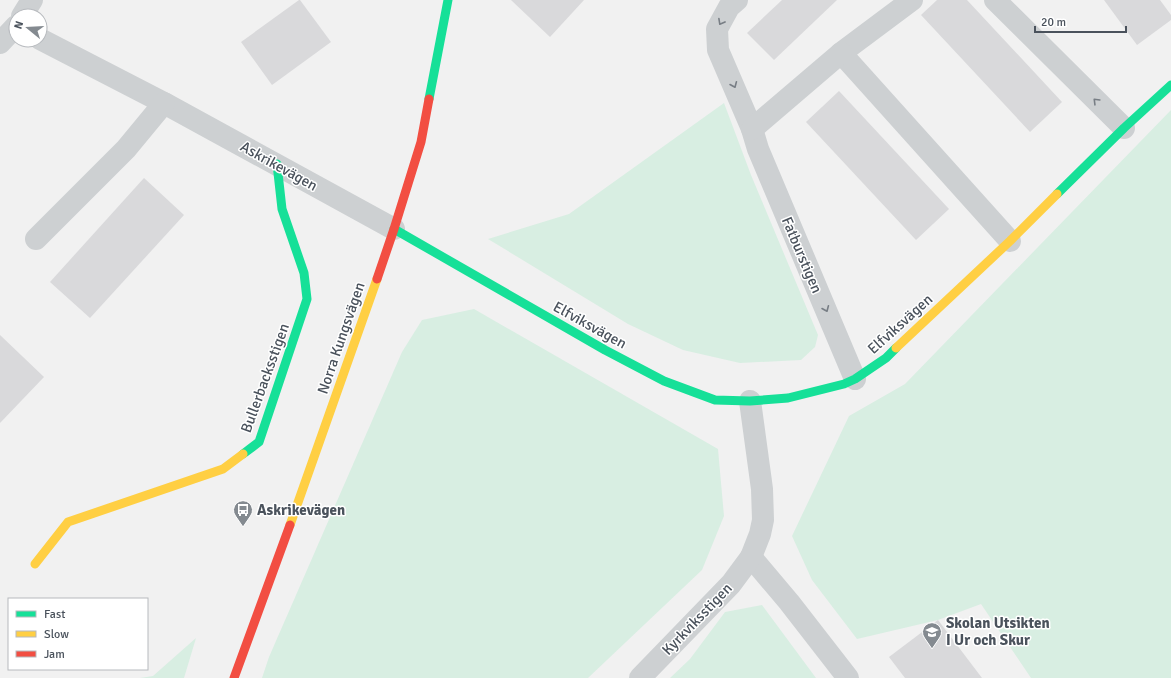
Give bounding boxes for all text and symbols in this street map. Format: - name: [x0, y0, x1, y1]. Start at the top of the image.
- north arrow: [8, 8, 48, 48]
- scale bar: [1035, 8, 1126, 34]
- text: 20 m: [1041, 15, 1066, 30]
- one-way arrow: [718, 18, 725, 25]
- text: N: [12, 19, 26, 31]
- one-way arrow: [729, 82, 737, 89]
- one-way arrow: [1093, 98, 1101, 106]
- street label: Askrikevägen: [237, 137, 321, 195]
- street label: Fatburstigen: [778, 214, 826, 296]
- street label: Norra Kungsvägen: [313, 280, 369, 396]
- street label: Elfviksvägen: [864, 290, 936, 358]
- street label: Elfviksvägen: [550, 297, 630, 353]
- one-way arrow: [821, 306, 829, 313]
- street label: Bullerbacksstigen: [237, 321, 293, 435]
- bus stop icon: Askrikevägen: [232, 499, 254, 527]
- place label: Askrikevägen: [257, 501, 345, 519]
- street label: Kyrkviksstigen: [658, 579, 736, 659]
- legend: [8, 598, 148, 670]
- text: Fast: [44, 607, 65, 622]
- place label: Skolan Utsikten I Ur och Skur: [946, 614, 1050, 649]
- school or university icon: Skolan Utsikten I Ur och Skur: [921, 621, 943, 649]
- text: Slow: [44, 627, 69, 642]
- text: Jam: [44, 647, 65, 662]

